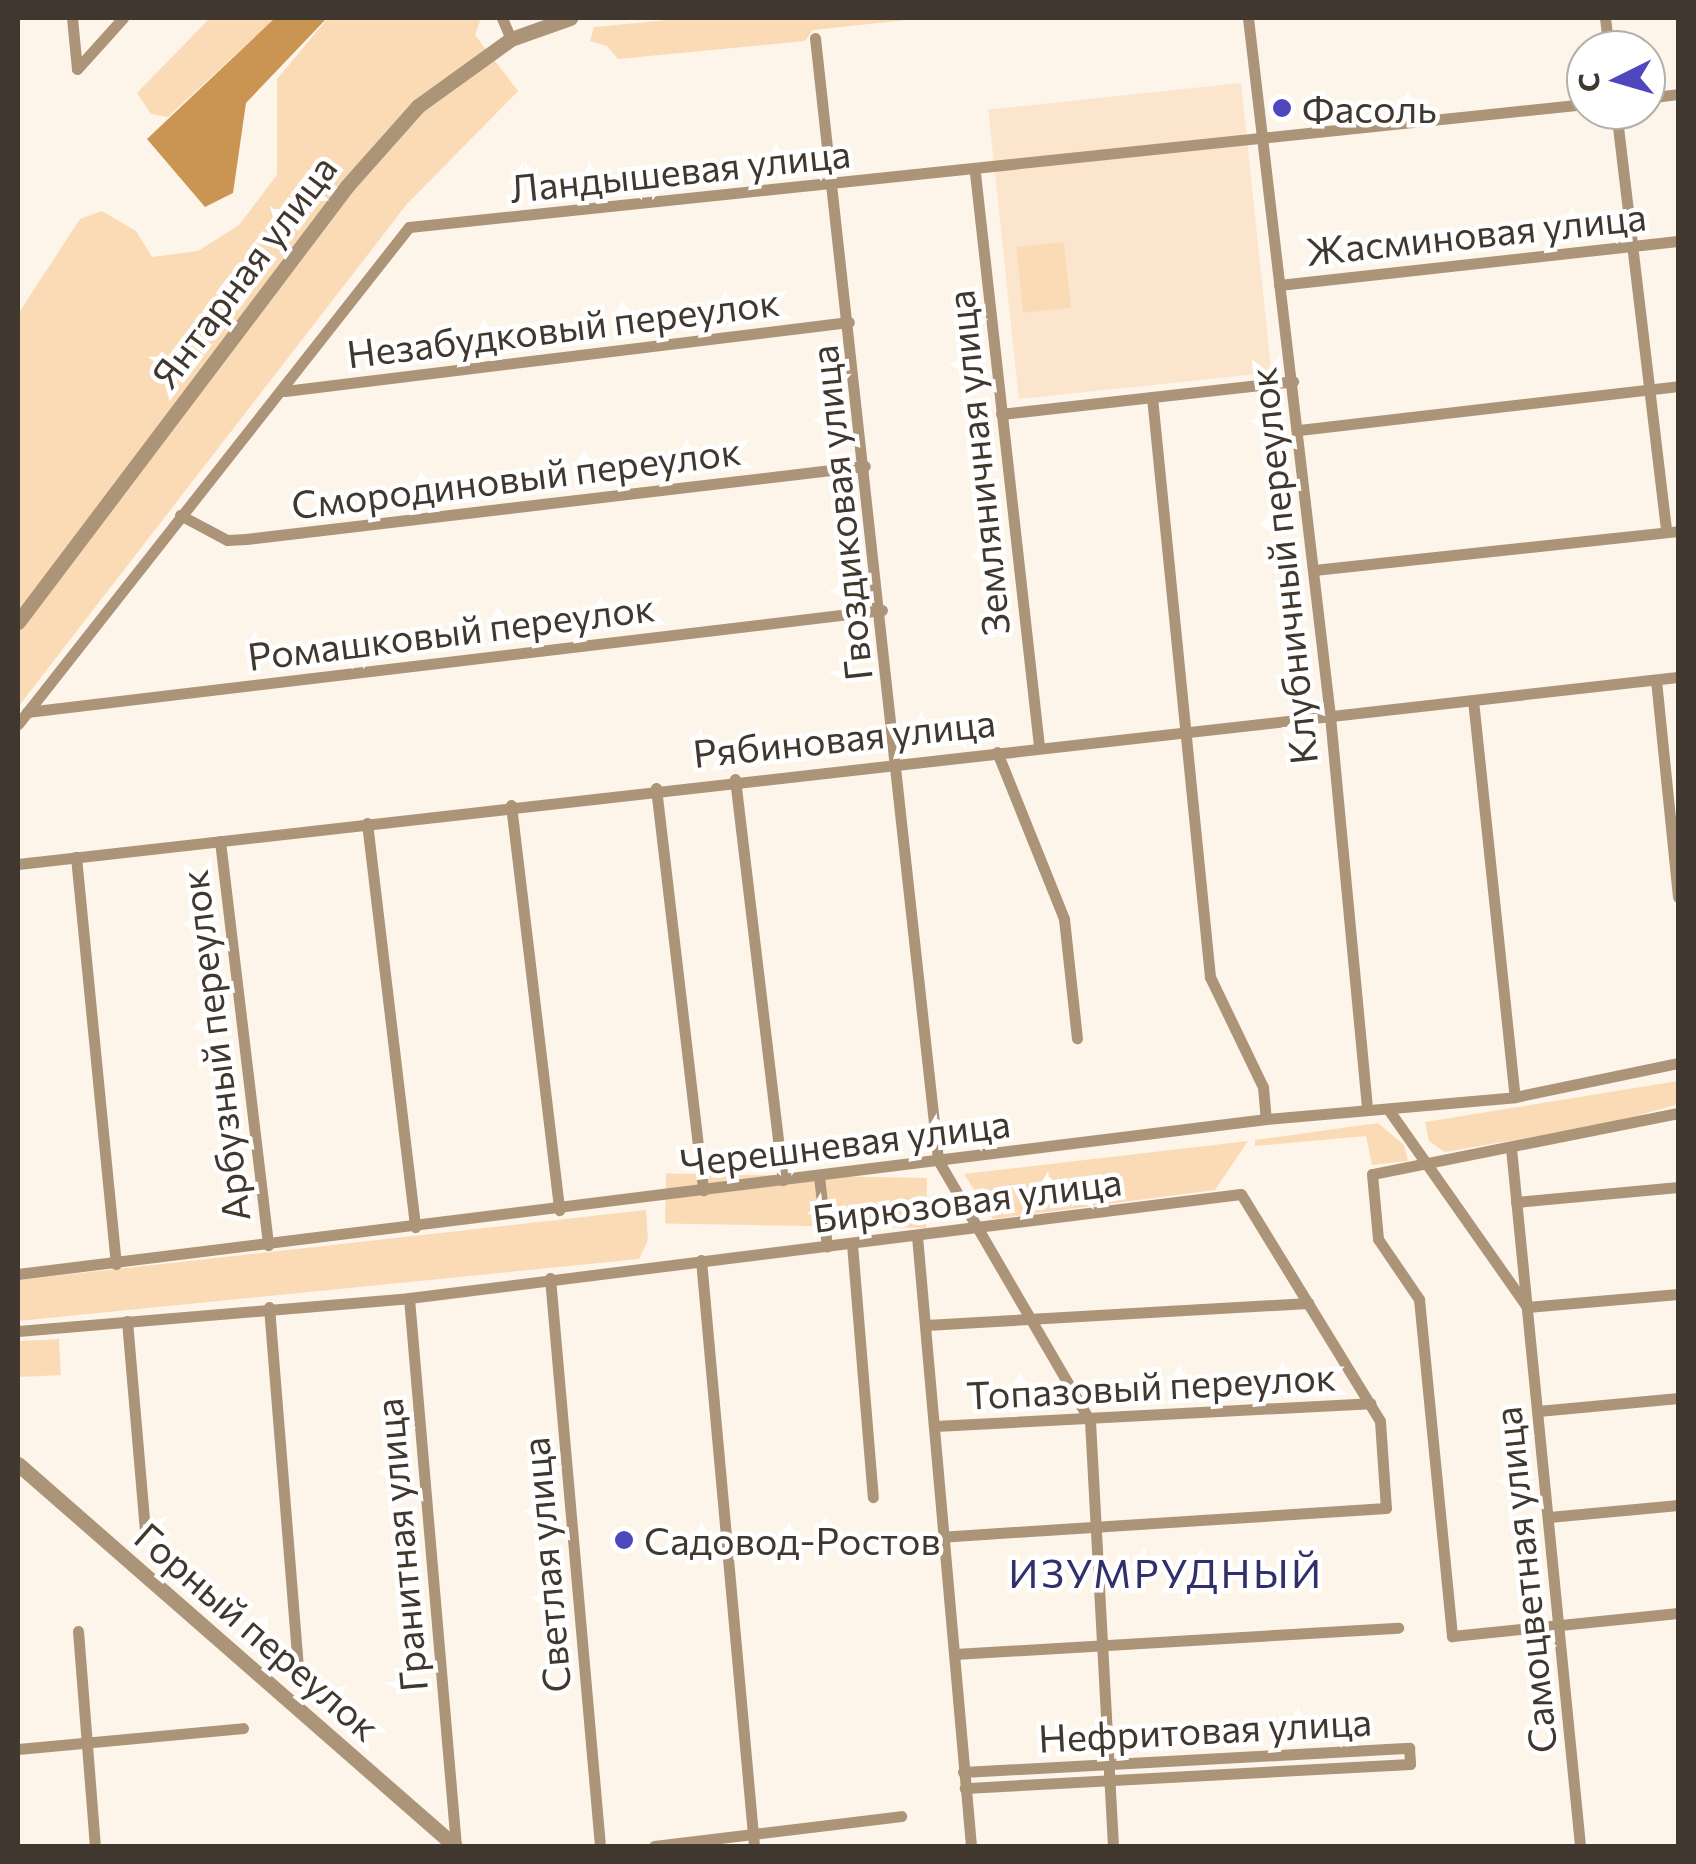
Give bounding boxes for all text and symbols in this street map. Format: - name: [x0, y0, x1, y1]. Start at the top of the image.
- north arrow: [1566, 30, 1666, 130]
- text: С: [1570, 71, 1606, 93]
- place label: Фасоль: [1302, 85, 1437, 131]
- marker: Фасоль: [1271, 97, 1293, 119]
- street label: Ландышевая улица: [507, 129, 853, 211]
- street label: Янтарная улица: [141, 146, 345, 396]
- street label: Жасминовая улица: [1304, 192, 1648, 274]
- street label: Незабудковый переулок: [344, 278, 782, 376]
- street label: Земляничная улица: [936, 288, 1018, 638]
- street label: Гвоздиковая улица: [800, 343, 880, 683]
- street label: Клубничный переулок: [1238, 365, 1326, 767]
- street label: Смородиновый переулок: [289, 427, 743, 527]
- street label: Ромашковый переулок: [245, 583, 657, 679]
- street label: Рябиновая улица: [690, 698, 998, 776]
- street label: Арбузный переулок: [170, 868, 258, 1224]
- street label: Черешневая улица: [677, 1099, 1013, 1185]
- street label: Бирюзовая улица: [810, 1157, 1124, 1241]
- street label: Топазовый переулок: [965, 1353, 1337, 1417]
- street label: Гранитная улица: [364, 1397, 436, 1693]
- street label: Самоцветная улица: [1483, 1405, 1565, 1755]
- street label: Светлая улица: [511, 1435, 579, 1695]
- street label: Горный переулок: [127, 1513, 389, 1749]
- place label: Садовод-Ростов: [644, 1517, 941, 1563]
- marker: Садовод-Ростов: [613, 1529, 635, 1551]
- district label: ИЗУМРУДНЫЙ: [1008, 1548, 1324, 1596]
- street label: Нефритовая улица: [1037, 1697, 1373, 1761]

